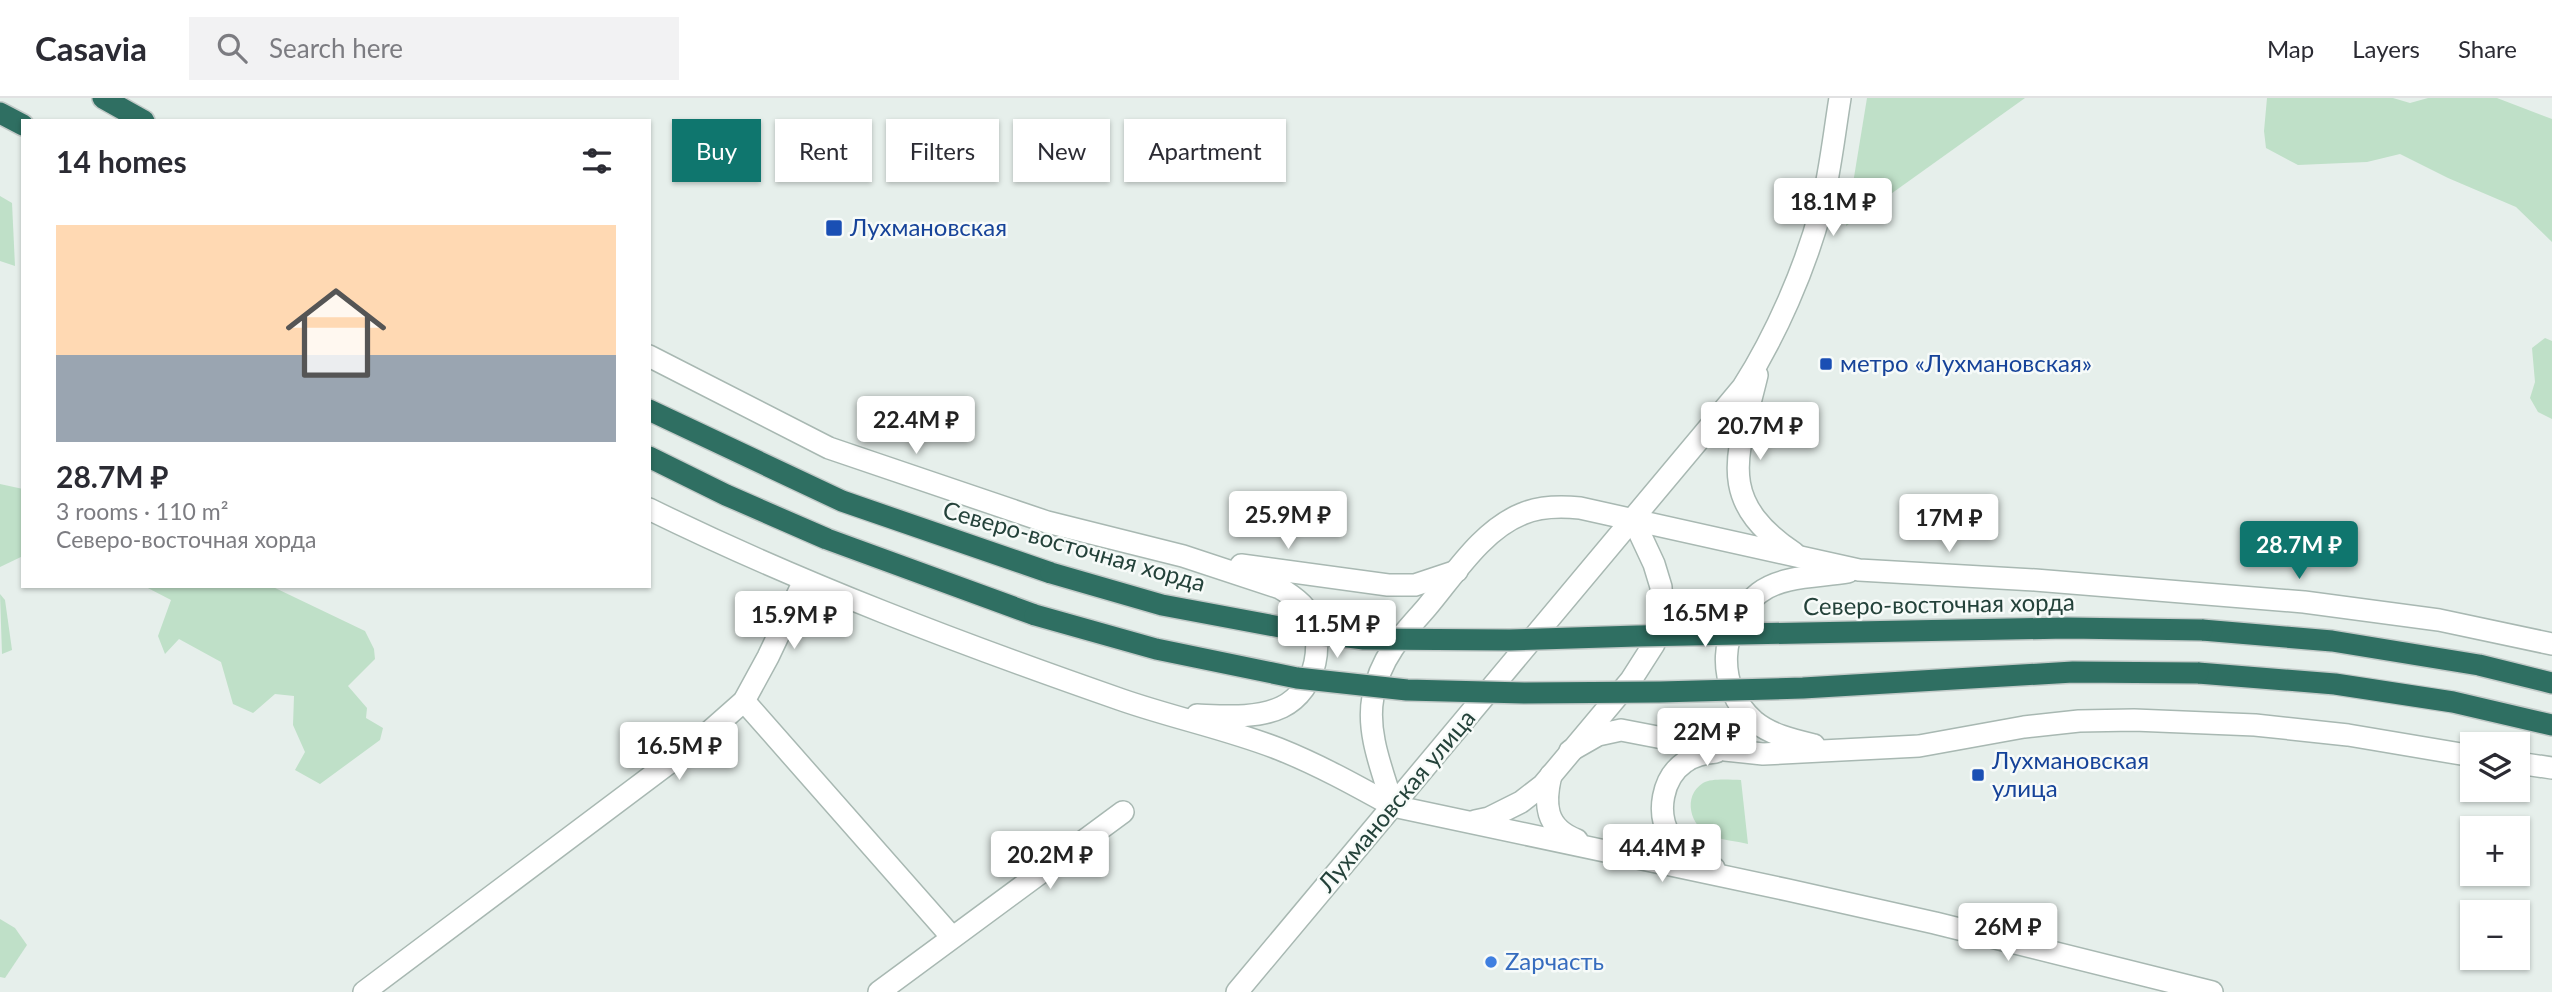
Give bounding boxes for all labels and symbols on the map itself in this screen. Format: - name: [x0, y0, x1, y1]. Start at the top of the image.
- pin: 18.1M ₽: [1768, 178, 1898, 238]
- place label: Лухмановская: [849, 212, 1007, 241]
- marker: Лухмановская: [824, 218, 844, 238]
- place label: метро «Лухмановская»: [1840, 348, 2092, 377]
- marker: метро «Лухмановская»: [1818, 356, 1834, 372]
- pin: 22.4M ₽: [851, 396, 981, 456]
- pin: 20.7M ₽: [1695, 402, 1825, 462]
- pin: 25.9M ₽: [1223, 491, 1353, 551]
- street label: Северо-восточная хорда: [940, 494, 1209, 597]
- pin: 17M ₽: [1900, 494, 1998, 554]
- pin: 28.7M ₽: [2234, 522, 2364, 581]
- street label: Северо-восточная хорда: [1803, 587, 2075, 620]
- pin: 16.5M ₽: [1640, 589, 1770, 649]
- pin: 15.9M ₽: [729, 592, 859, 651]
- pin: 11.5M ₽: [1272, 601, 1402, 660]
- street label: Лухмановская улица: [1311, 703, 1480, 898]
- pin: 22M ₽: [1658, 708, 1756, 768]
- pin: 16.5M ₽: [614, 722, 744, 782]
- place label: Лухмановская улица: [1991, 745, 2149, 802]
- marker: Лухмановская улица: [1970, 767, 1986, 783]
- pin: 44.4M ₽: [1597, 824, 1727, 884]
- pin: 20.2M ₽: [985, 832, 1115, 891]
- pin: 26M ₽: [1959, 904, 2057, 963]
- place label: Zapчасть: [1505, 946, 1604, 975]
- marker: Zapчасть: [1483, 954, 1499, 970]

